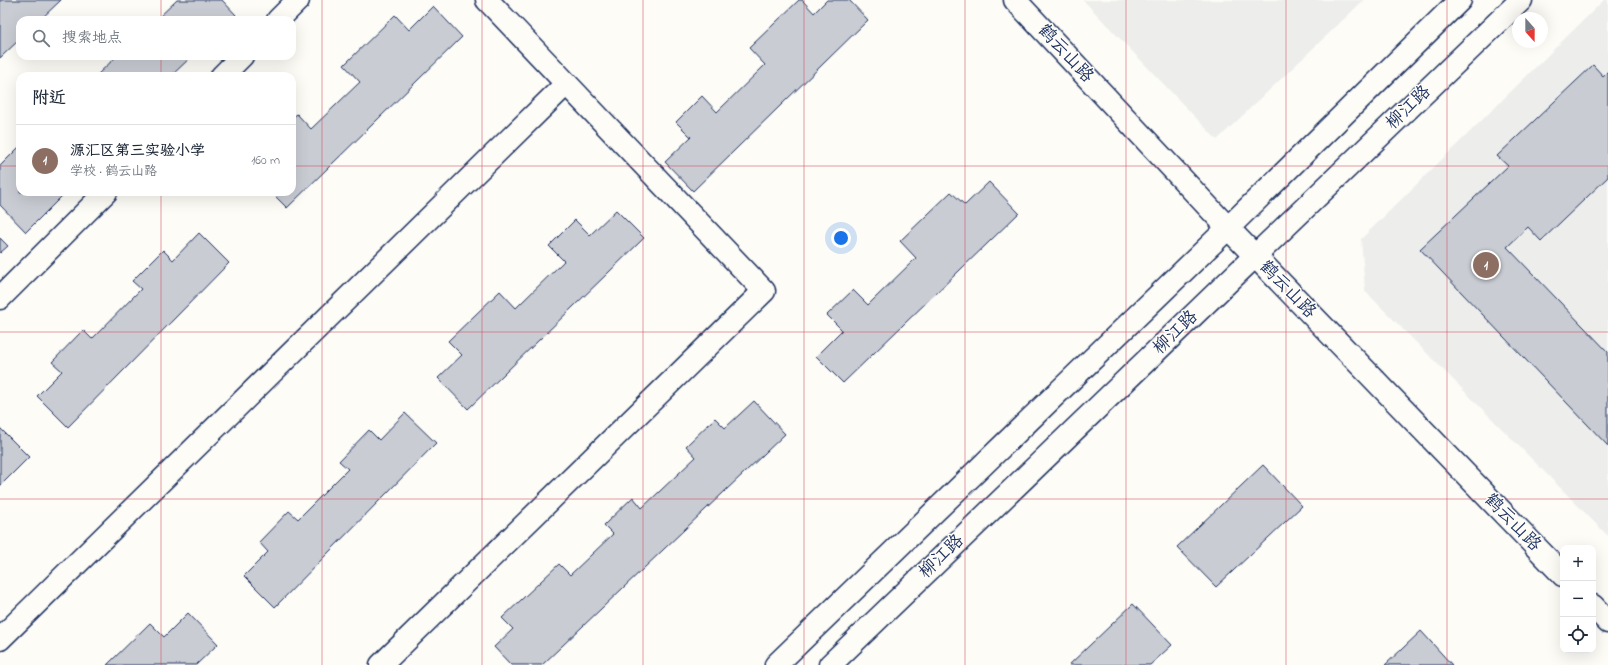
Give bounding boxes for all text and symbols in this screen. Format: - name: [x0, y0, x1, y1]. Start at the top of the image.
- north arrow: [1512, 12, 1548, 48]
- search box: [16, 16, 296, 60]
- street label: 鹤云山路: [1031, 19, 1099, 89]
- icon: search: [30, 27, 52, 49]
- text: 搜索地点: [62, 27, 122, 49]
- street label: 柳江路: [1381, 80, 1437, 136]
- text: 附近: [32, 86, 66, 111]
- text: 源汇区第三实验小学: [70, 140, 205, 162]
- text: 1: [43, 151, 47, 170]
- text: 160 m: [251, 151, 280, 170]
- text: 学校 · 鹤云山路: [70, 162, 157, 181]
- your location: [831, 228, 851, 248]
- pin: 1: [1473, 250, 1499, 280]
- street label: 鹤云山路: [1253, 255, 1321, 325]
- street label: 柳江路: [1148, 305, 1204, 361]
- street label: 鹤云山路: [1478, 488, 1546, 558]
- street label: 柳江路: [914, 529, 970, 585]
- map controls: [1560, 545, 1596, 653]
- button: +: [1560, 545, 1596, 581]
- button: −: [1560, 581, 1596, 617]
- button: locate: [1560, 617, 1596, 653]

